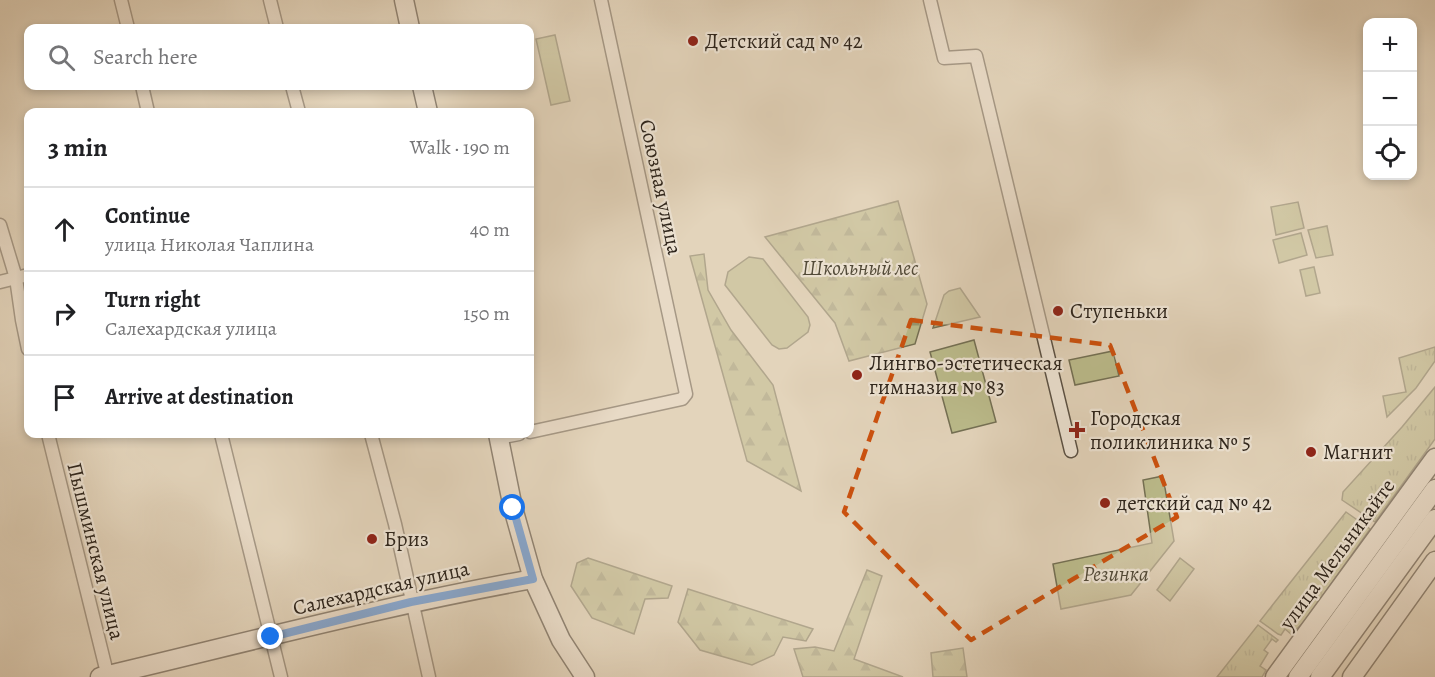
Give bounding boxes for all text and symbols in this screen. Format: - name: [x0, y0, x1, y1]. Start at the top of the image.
- map controls: [1363, 18, 1417, 180]
- button: +: [1363, 18, 1417, 72]
- search box: [24, 24, 534, 90]
- place label: Детский сад № 42: [705, 27, 863, 55]
- marker: Детский сад № 42: [686, 34, 700, 48]
- icon: search: [45, 41, 78, 74]
- text: Search here: [93, 42, 198, 72]
- button: −: [1363, 72, 1417, 126]
- street label: Союзная улица: [633, 117, 689, 258]
- button: locate: [1363, 126, 1417, 180]
- text: 3 min: [48, 130, 108, 165]
- text: Walk · 190 m: [410, 134, 510, 161]
- text: Continue: [105, 201, 190, 231]
- icon: ahead: [48, 213, 81, 246]
- text: 40 m: [470, 216, 510, 243]
- text: улица Николая Чаплина: [105, 231, 314, 258]
- park label: Школьный лес: [802, 254, 919, 282]
- text: Turn right: [105, 285, 201, 315]
- icon: right: [48, 297, 81, 330]
- place label: Ступеньки: [1070, 297, 1168, 325]
- text: 150 m: [463, 300, 510, 327]
- marker: Ступеньки: [1051, 304, 1065, 318]
- text: Салехардская улица: [105, 315, 277, 342]
- place label: Лингво-эстетическая гимназия № 83: [869, 349, 1063, 401]
- marker: Лингво-эстетическая гимназия № 83: [850, 368, 864, 382]
- icon: arrive: [48, 381, 81, 414]
- text: Arrive at destination: [105, 382, 294, 412]
- place label: Городская поликлиника № 5: [1090, 404, 1251, 456]
- marker: Городская поликлиника № 5: [1068, 421, 1086, 439]
- place label: Магнит: [1323, 438, 1393, 466]
- marker: Магнит: [1304, 445, 1318, 459]
- street label: Пышминская улица: [60, 459, 132, 643]
- street label: улица Мельникайте: [1272, 473, 1401, 636]
- place label: детский сад № 42: [1116, 489, 1272, 517]
- route start: [499, 494, 525, 520]
- marker: детский сад № 42: [1098, 496, 1112, 510]
- place label: Бриз: [384, 525, 429, 553]
- marker: Бриз: [365, 532, 379, 546]
- street label: Салехардская улица: [290, 554, 472, 622]
- park label: Резинка: [1083, 560, 1149, 588]
- route end: [257, 623, 283, 649]

